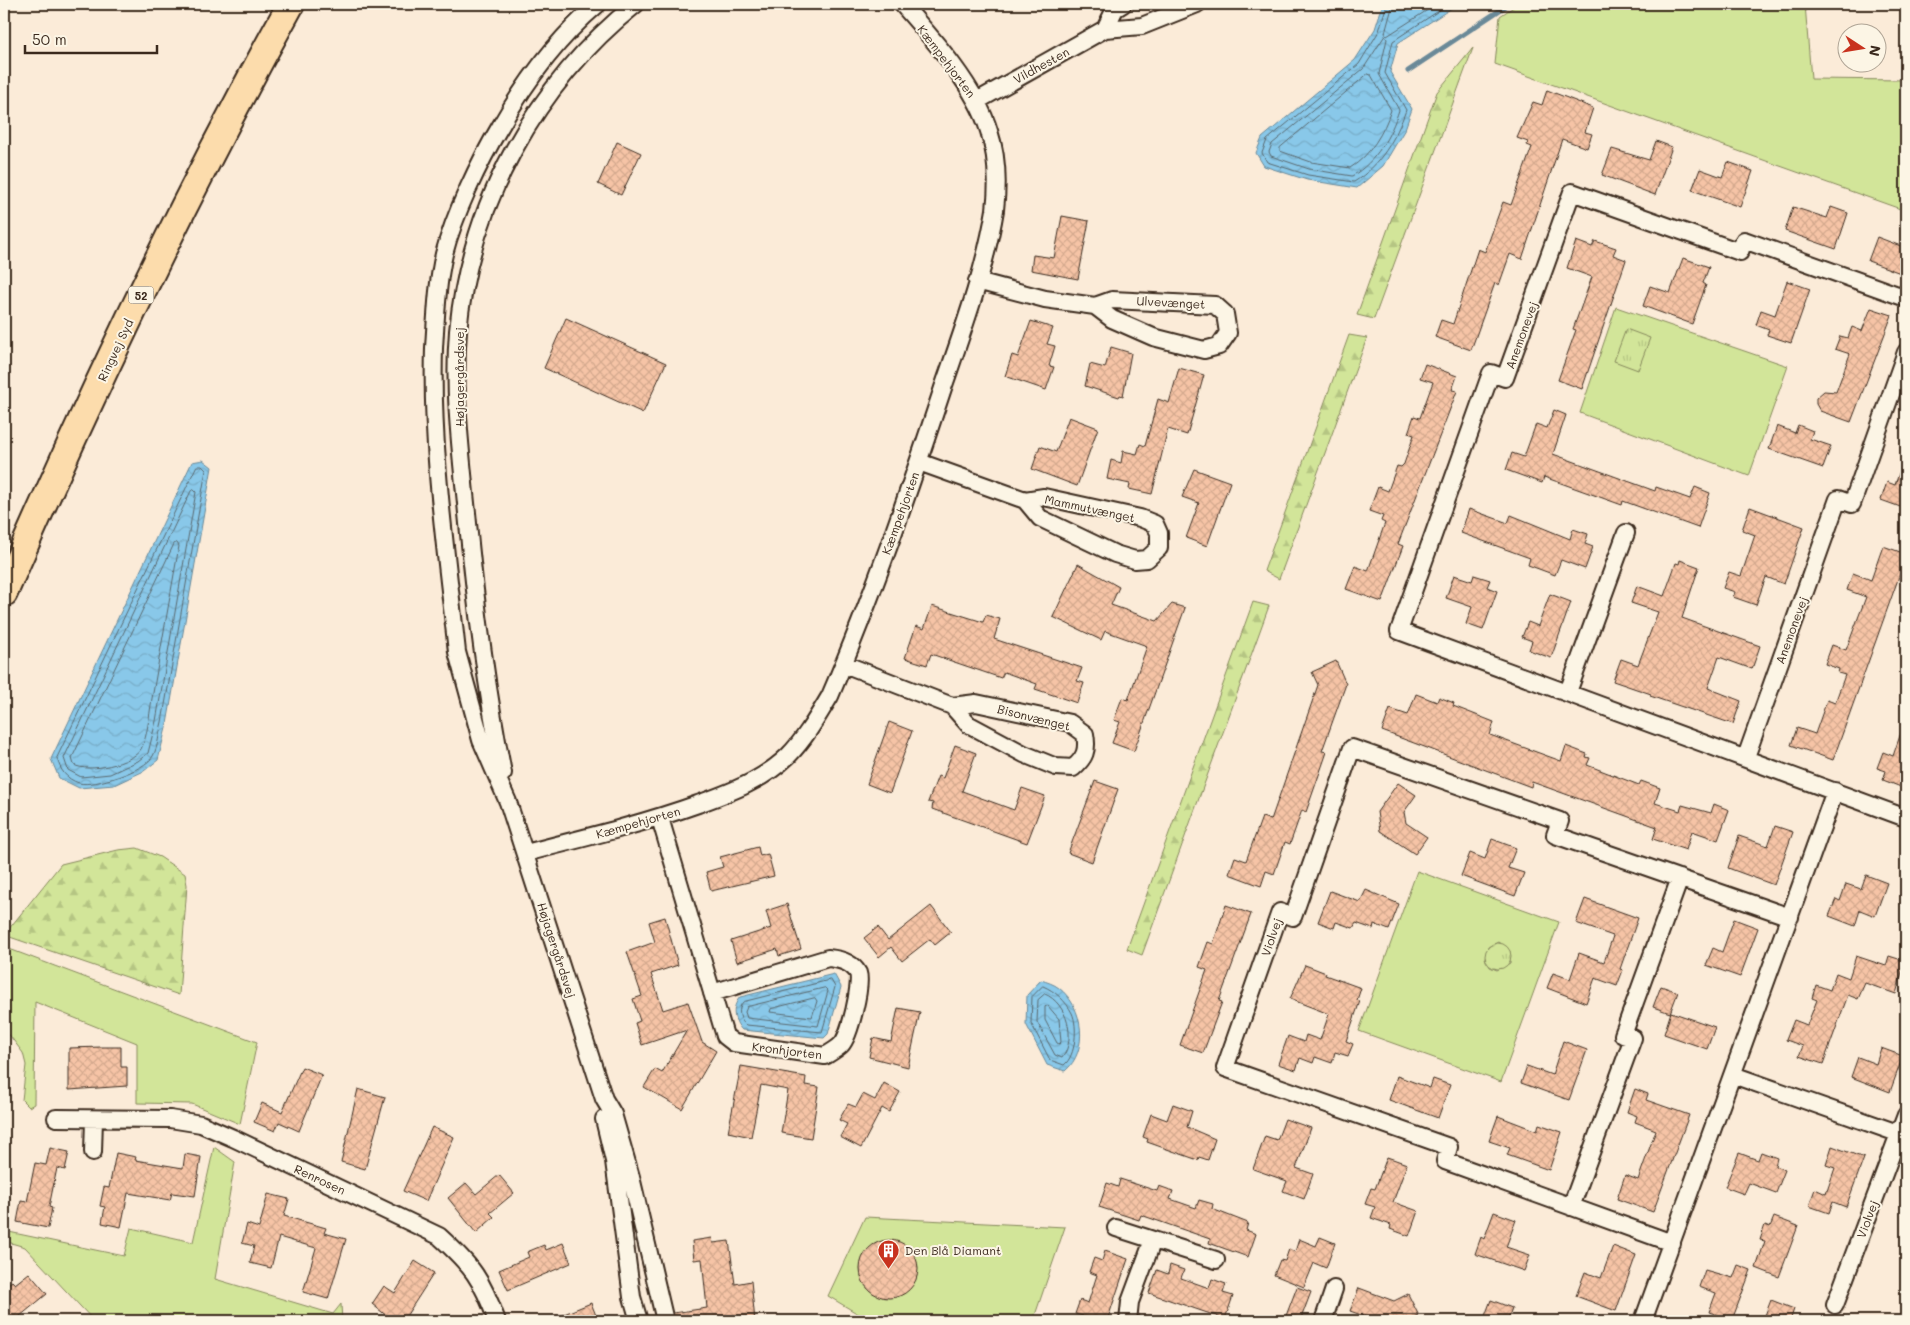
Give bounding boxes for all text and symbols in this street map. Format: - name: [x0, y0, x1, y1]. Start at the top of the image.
- street label: Kæmpehjorten: [914, 21, 980, 101]
- scale bar: [25, 22, 158, 54]
- north arrow: [1838, 22, 1888, 72]
- text: 50 m: [32, 29, 67, 49]
- street label: Vildhesten: [1010, 43, 1072, 87]
- text: N: [1865, 44, 1886, 58]
- road number: 52: [128, 286, 154, 304]
- street label: Ulvevænget: [1136, 292, 1206, 312]
- street label: Anemonevej: [1501, 299, 1541, 371]
- street label: Ringvej Syd: [94, 316, 137, 384]
- street label: Højagergårdsvej: [451, 327, 467, 427]
- street label: Kæmpehjorten: [878, 469, 922, 557]
- street label: Mammutvænget: [1043, 491, 1137, 525]
- street label: Anemonevej: [1771, 594, 1811, 666]
- street label: Bisonvænget: [996, 700, 1072, 734]
- street label: Kæmpehjorten: [594, 802, 682, 842]
- street label: Højagergårdsvej: [534, 900, 580, 1000]
- street label: Violvej: [1257, 916, 1285, 958]
- street label: Kronhjorten: [751, 1038, 823, 1062]
- street label: Renrosen: [292, 1160, 348, 1198]
- street label: Violvej: [1852, 1198, 1882, 1240]
- building icon: Den Blå Diamant: [877, 1238, 901, 1269]
- place label: Den Blå Diamant: [905, 1242, 1001, 1258]

